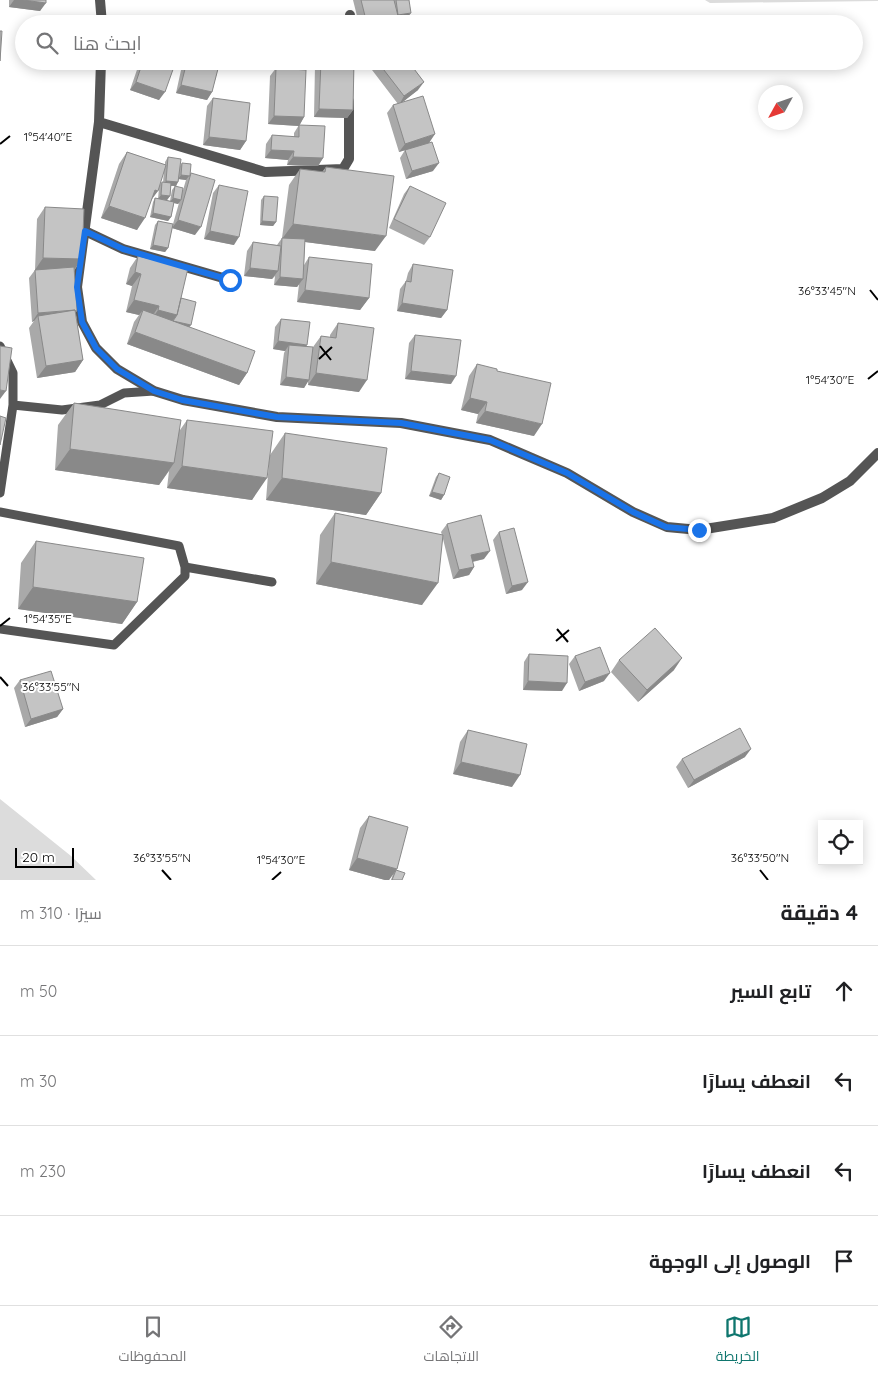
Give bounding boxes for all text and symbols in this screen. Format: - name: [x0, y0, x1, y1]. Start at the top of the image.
- search box: [15, 15, 863, 70]
- icon: search: [33, 29, 61, 57]
- text: ابحث هنا: [73, 31, 142, 55]
- north arrow: [758, 85, 803, 130]
- text: 1°54'40"E: [24, 129, 72, 144]
- route start: [219, 269, 242, 292]
- text: 36°33'45"N: [798, 283, 856, 298]
- text: 1°54'30"E: [806, 372, 854, 387]
- route end: [688, 519, 711, 542]
- text: 1°54'35"E: [24, 611, 72, 626]
- text: 36°33'55"N: [22, 679, 80, 694]
- map controls: [818, 820, 863, 865]
- button: locate: [818, 820, 863, 865]
- scale bar: [15, 845, 74, 868]
- text: 20 m: [22, 848, 55, 866]
- text: 36°33'55"N: [133, 850, 191, 865]
- text: 36°33'50"N: [731, 850, 789, 865]
- text: 1°54'30"E: [257, 852, 305, 867]
- text: 4 دقيقة: [780, 899, 858, 925]
- text: سيرًا · 310 m: [20, 903, 102, 923]
- icon: ahead: [830, 977, 858, 1005]
- text: تابع السير: [730, 979, 811, 1003]
- text: 50 m: [20, 981, 57, 1001]
- icon: left: [830, 1067, 858, 1095]
- text: انعطف يسارًا: [702, 1069, 811, 1093]
- text: 30 m: [20, 1071, 57, 1091]
- icon: left: [830, 1157, 858, 1185]
- text: انعطف يسارًا: [702, 1159, 811, 1183]
- text: 230 m: [20, 1161, 66, 1181]
- icon: arrive: [830, 1247, 858, 1275]
- text: الوصول إلى الوجهة: [649, 1249, 811, 1273]
- tab: المحفوظات: [118, 1313, 187, 1369]
- tab: الاتجاهات: [424, 1313, 479, 1369]
- tab: الخريطة: [716, 1313, 760, 1369]

